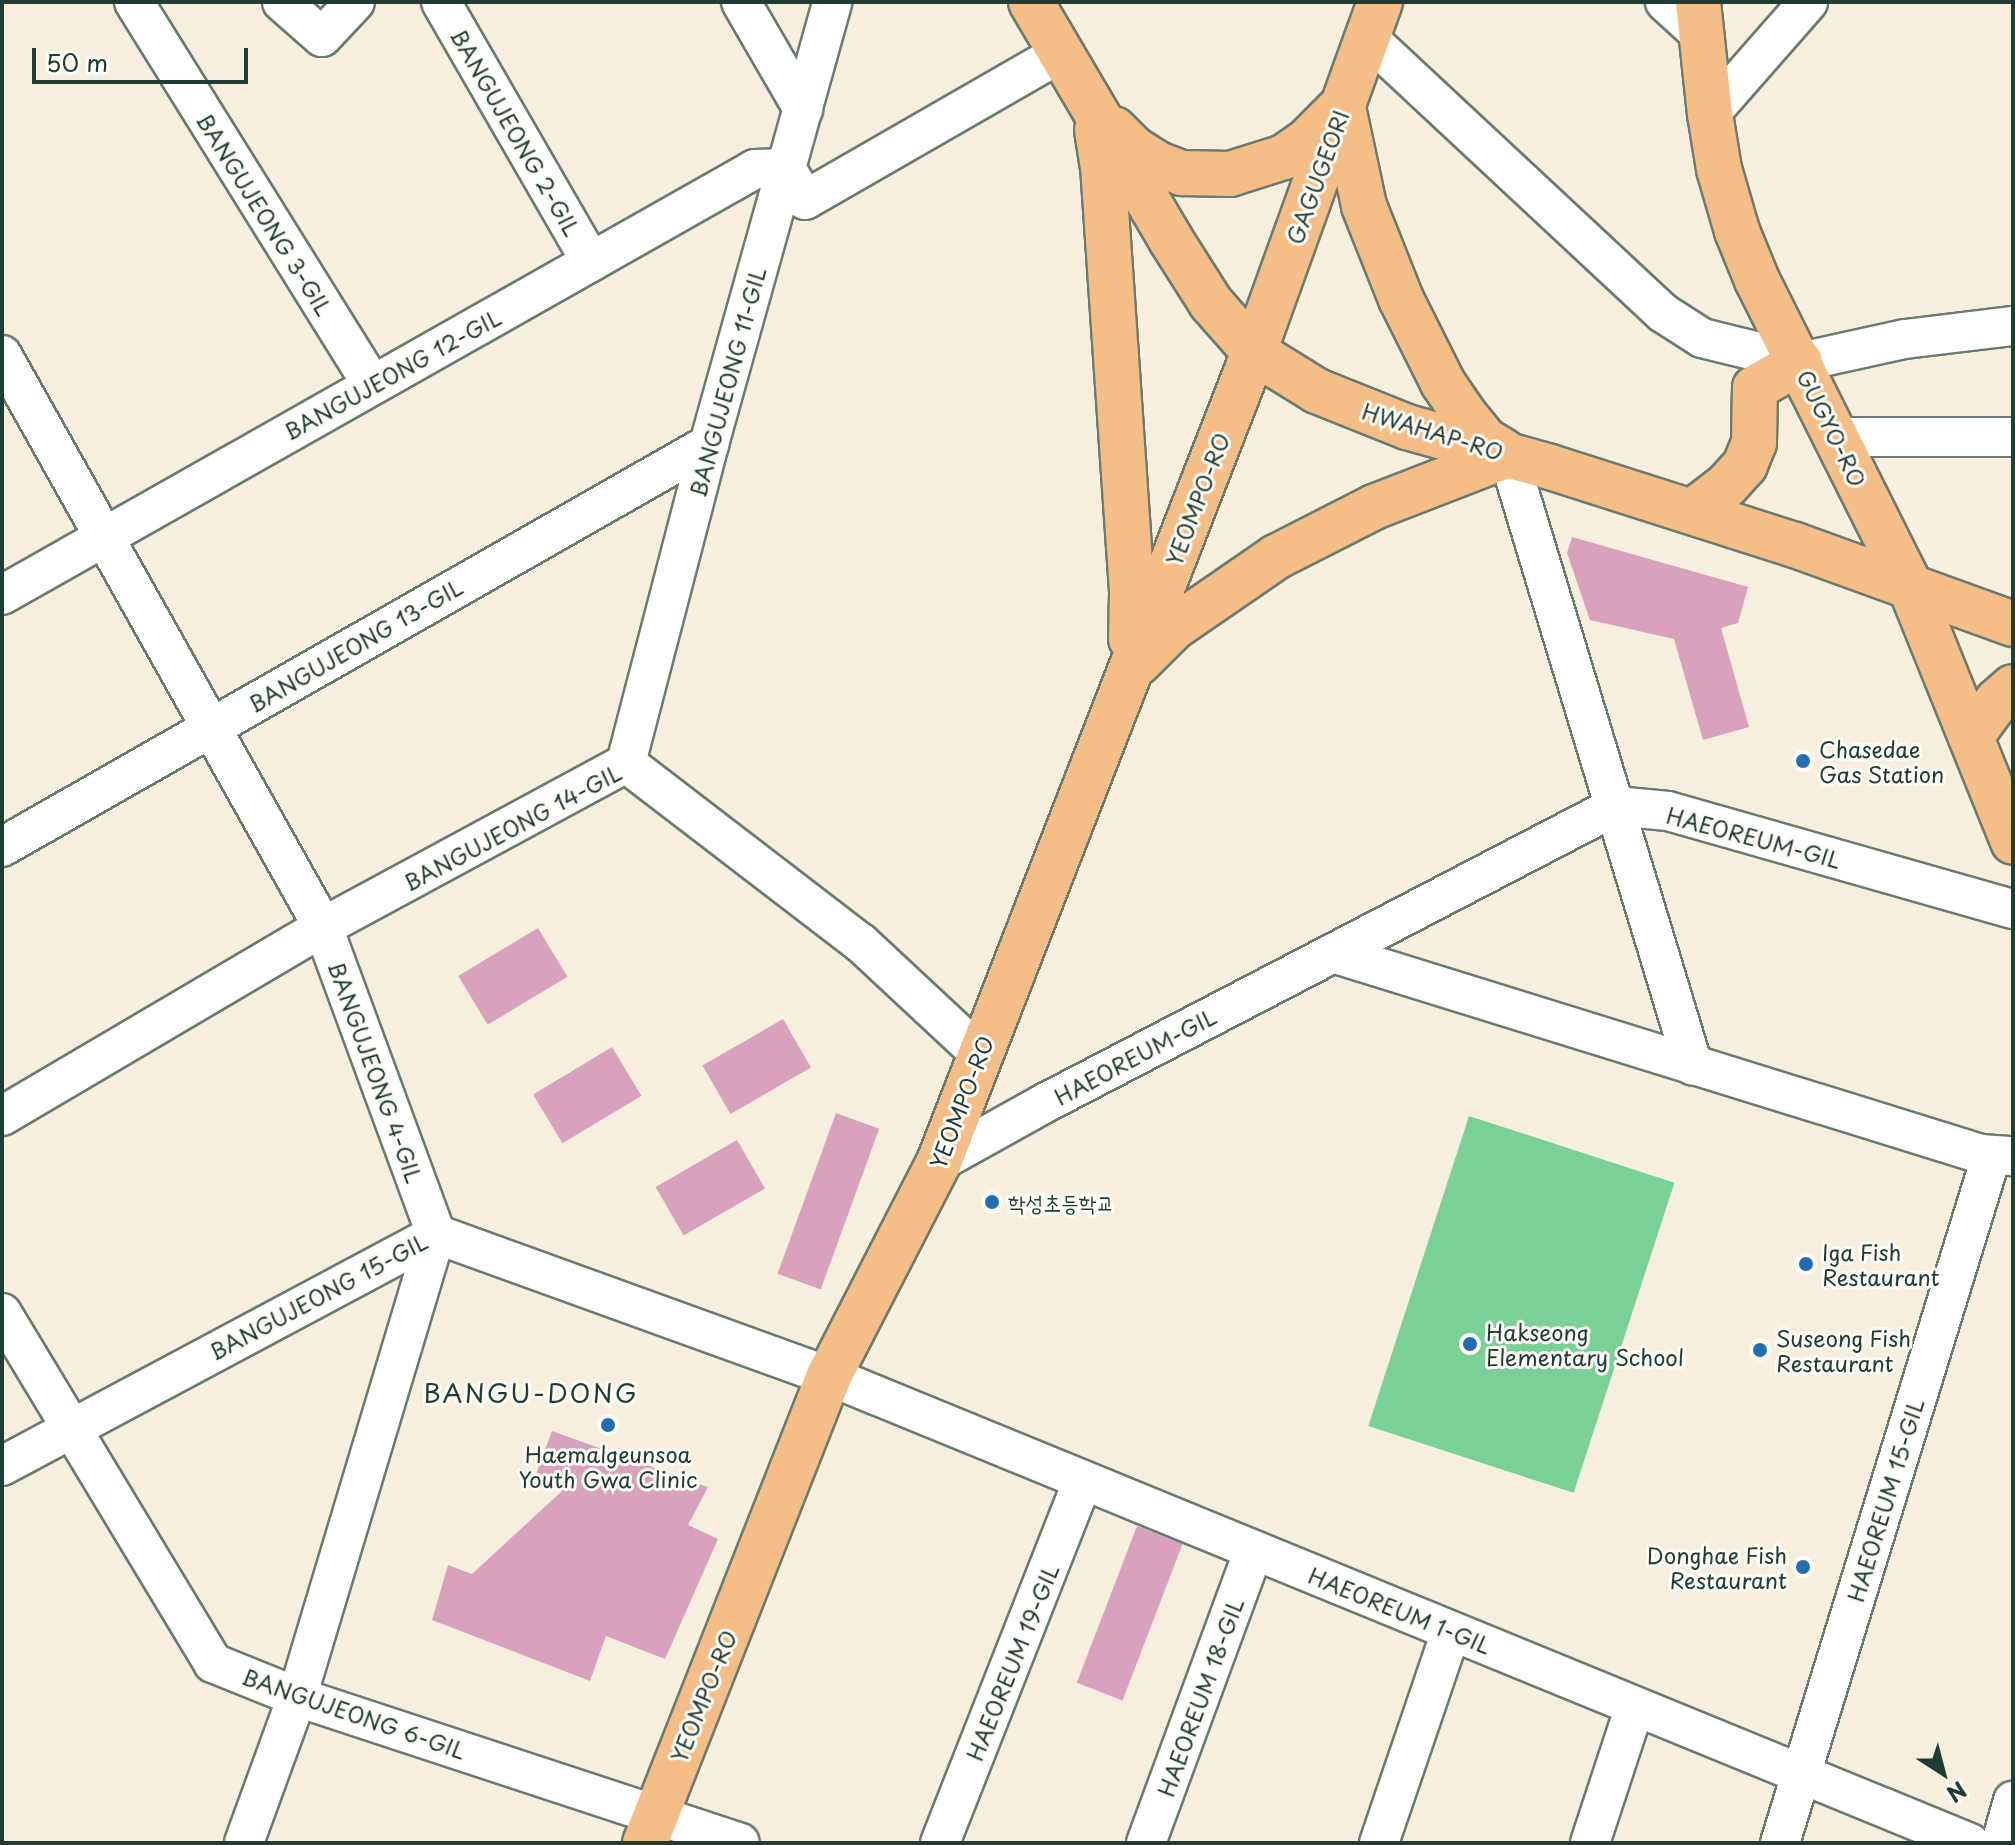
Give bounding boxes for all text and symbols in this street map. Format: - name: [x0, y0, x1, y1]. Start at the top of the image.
- street label: BANGUJEONG 2-GIL: [445, 23, 587, 241]
- scale bar: [36, 32, 252, 82]
- text: 50 m: [46, 44, 108, 80]
- street label: BANGUJEONG 3-GIL: [191, 107, 339, 321]
- street label: GAGUGEORI: [1281, 107, 1353, 247]
- street label: BANGUJEONG 11-GIL: [683, 263, 771, 501]
- street label: BANGUJEONG 12-GIL: [278, 303, 506, 445]
- street label: GUGYO-RO: [1792, 365, 1872, 491]
- street label: HWAHAP-RO: [1359, 397, 1507, 465]
- street label: YEOMPO-RO: [1160, 429, 1234, 569]
- street label: BANGUJEONG 13-GIL: [242, 572, 468, 718]
- place label: Chasedae Gas Station: [1819, 735, 1944, 786]
- marker: Chasedae Gas Station: [1794, 752, 1812, 770]
- street label: BANGUJEONG 14-GIL: [397, 758, 627, 896]
- street label: HAEOREUM-GIL: [1664, 801, 1844, 873]
- street label: BANGUJEONG 4-GIL: [323, 957, 429, 1187]
- street label: HAEOREUM-GIL: [1050, 1002, 1220, 1110]
- street label: YEOMPO-RO: [924, 1032, 998, 1172]
- place label: 학성초등학교: [1008, 1189, 1114, 1215]
- marker: 학성초등학교: [983, 1193, 1001, 1211]
- street label: BANGUJEONG 15-GIL: [204, 1227, 432, 1365]
- place label: Iga Fish Restaurant: [1822, 1238, 1940, 1290]
- marker: Iga Fish Restaurant: [1797, 1255, 1815, 1273]
- place label: Hakseong Elementary School: [1486, 1318, 1684, 1370]
- place label: Suseong Fish Restaurant: [1776, 1324, 1912, 1376]
- marker: Hakseong Elementary School: [1461, 1335, 1479, 1353]
- marker: Suseong Fish Restaurant: [1751, 1341, 1769, 1359]
- district label: BANGU-DONG: [420, 1377, 642, 1409]
- street label: HAEOREUM 15-GIL: [1842, 1395, 1928, 1605]
- marker: Haemalgeunsoa Youth Gwa Clinic: [597, 1414, 619, 1436]
- place label: Haemalgeunsoa Youth Gwa Clinic: [518, 1440, 698, 1492]
- place label: Donghae Fish Restaurant: [1646, 1541, 1787, 1592]
- marker: Donghae Fish Restaurant: [1794, 1558, 1812, 1576]
- street label: HAEOREUM 19-GIL: [961, 1560, 1063, 1764]
- street label: HAEOREUM 1-GIL: [1304, 1561, 1496, 1659]
- street label: HAEOREUM 18-GIL: [1152, 1594, 1248, 1800]
- street label: YEOMPO-RO: [665, 1626, 741, 1766]
- street label: BANGUJEONG 6-GIL: [238, 1662, 470, 1764]
- north arrow: [1903, 1733, 1983, 1813]
- text: N: [1941, 1774, 1974, 1811]

